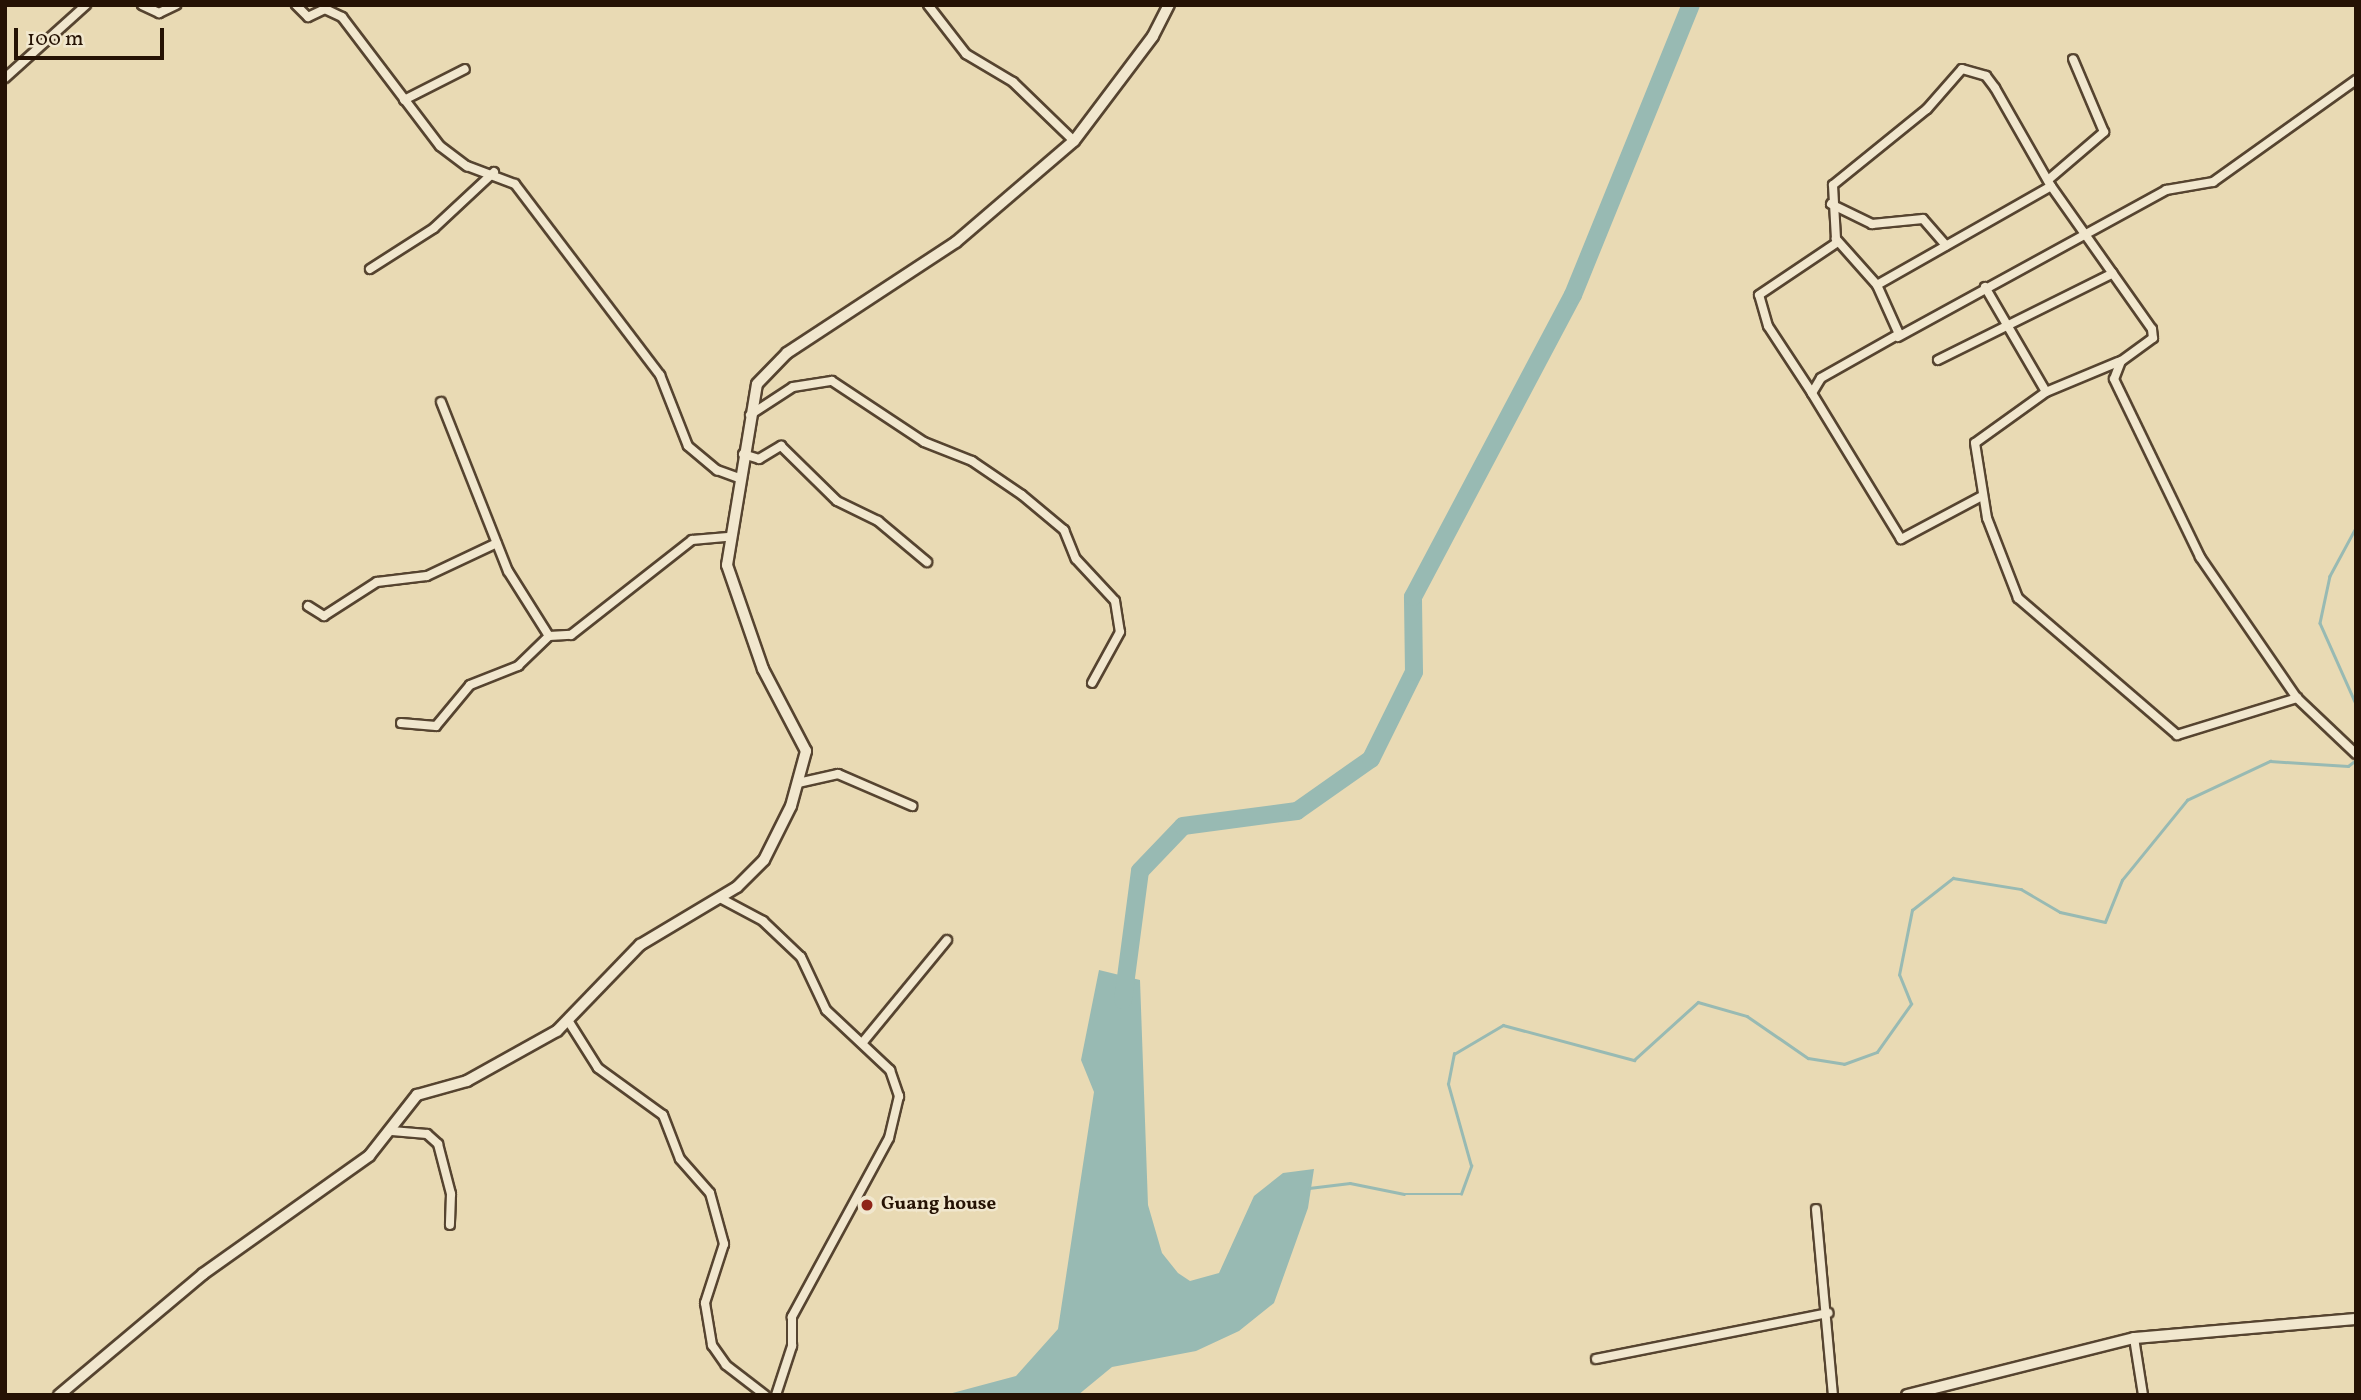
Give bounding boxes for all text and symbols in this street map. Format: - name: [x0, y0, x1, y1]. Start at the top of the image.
- scale bar: [18, 14, 168, 58]
- text: 100 m: [27, 25, 84, 54]
- place label: Guang house: [881, 1194, 996, 1216]
- marker: Guang house: [859, 1197, 875, 1213]

